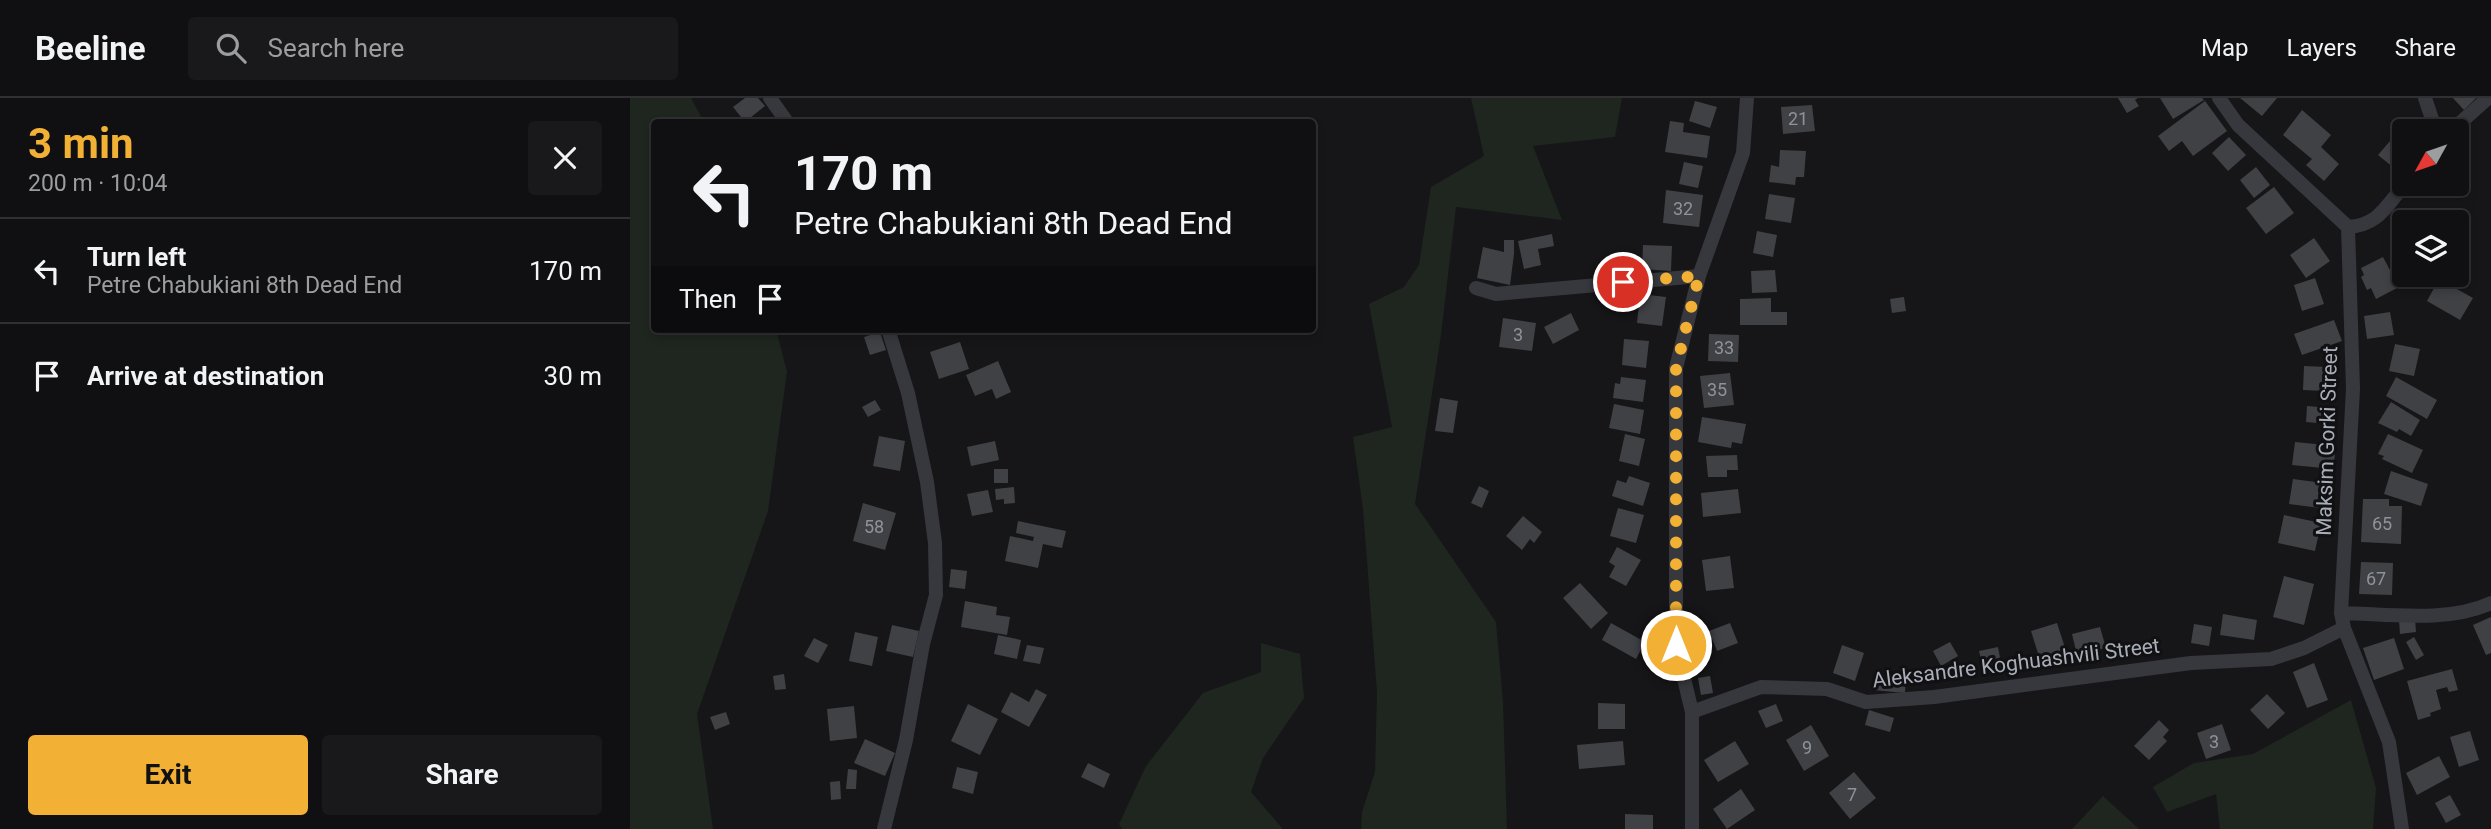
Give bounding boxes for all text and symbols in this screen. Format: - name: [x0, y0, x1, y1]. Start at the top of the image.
- search box: [188, 17, 678, 80]
- text: Beeline: [35, 29, 146, 68]
- icon: search: [212, 29, 250, 67]
- text: Search here: [268, 33, 404, 63]
- text: Map: [2201, 34, 2249, 62]
- text: Layers: [2287, 34, 2357, 62]
- text: Share: [2395, 34, 2456, 62]
- house number: 21: [1788, 108, 1808, 129]
- text: 3 min: [28, 119, 134, 168]
- north arrow: [2392, 119, 2469, 196]
- map controls: [2392, 119, 2469, 287]
- button: close: [528, 121, 602, 195]
- text: 170 m: [794, 145, 933, 202]
- icon: left: [679, 147, 770, 238]
- text: 200 m · 10:04: [28, 170, 167, 197]
- house number: 32: [1673, 198, 1693, 219]
- text: Petre Chabukiani 8th Dead End: [794, 204, 1232, 242]
- button: layers: [2392, 210, 2469, 287]
- text: Turn left: [87, 242, 186, 272]
- icon: left: [28, 252, 66, 290]
- pin: [1593, 252, 1653, 312]
- text: 170 m: [529, 256, 602, 286]
- icon: arrive: [1604, 263, 1642, 301]
- text: Petre Chabukiani 8th Dead End: [87, 272, 402, 299]
- icon: arrive: [751, 280, 789, 318]
- text: Then: [679, 284, 737, 314]
- house number: 3: [1513, 324, 1523, 345]
- house number: 33: [1714, 337, 1734, 358]
- street label: Maksim Gorki Street: [2312, 346, 2342, 536]
- icon: arrive: [28, 357, 66, 395]
- text: Arrive at destination: [87, 361, 324, 391]
- text: 30 m: [544, 361, 602, 391]
- house number: 35: [1707, 379, 1727, 400]
- house number: 65: [2372, 513, 2392, 534]
- house number: 58: [864, 516, 884, 537]
- house number: 67: [2366, 568, 2386, 589]
- position arrow: [1639, 608, 1713, 682]
- street label: Aleksandre Koghuashvili Street: [1871, 633, 2161, 693]
- house number: 3: [2209, 731, 2219, 752]
- button: Exit: [28, 735, 308, 815]
- button: Share: [322, 735, 602, 815]
- house number: 9: [1802, 737, 1812, 758]
- house number: 7: [1847, 784, 1857, 805]

